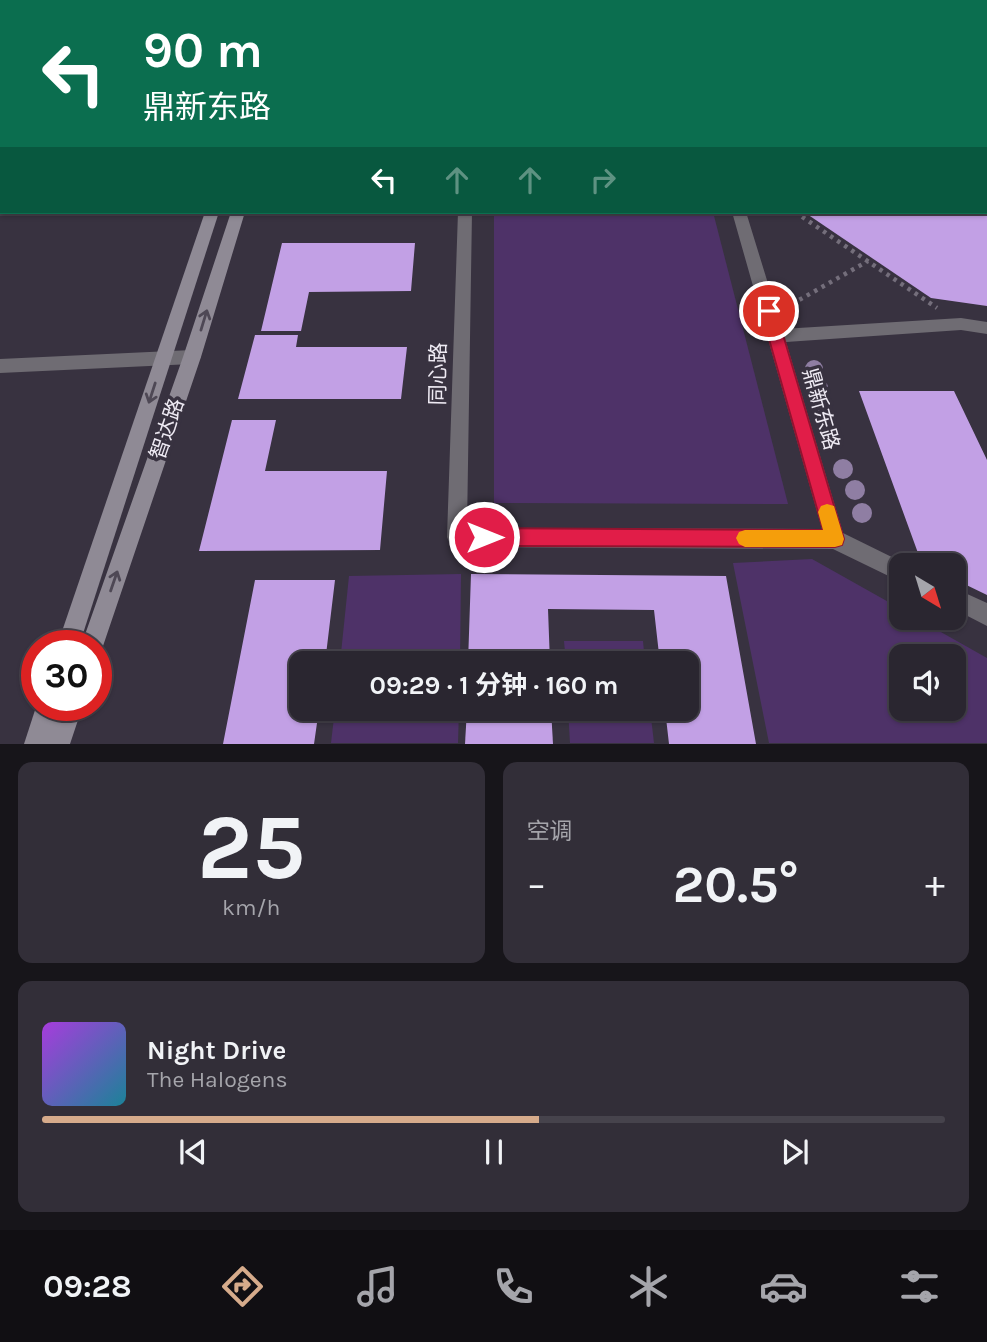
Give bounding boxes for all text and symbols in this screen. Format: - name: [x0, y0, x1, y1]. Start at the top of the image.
- text: 90 m: [143, 22, 263, 79]
- icon: left: [28, 28, 119, 119]
- text: 鼎新东路: [143, 89, 271, 126]
- icon: left: [365, 161, 403, 199]
- icon: ahead: [438, 161, 476, 199]
- icon: ahead: [511, 161, 549, 199]
- icon: right: [584, 161, 622, 199]
- pin: [739, 281, 799, 341]
- icon: arrive: [750, 292, 788, 330]
- one-way arrow: [198, 309, 211, 331]
- street label: 同心路: [425, 342, 451, 406]
- street label: 鼎新东路: [798, 365, 844, 453]
- one-way arrow: [145, 382, 158, 404]
- street label: 智达路: [145, 395, 189, 463]
- position arrow: [447, 500, 521, 574]
- north arrow: [889, 553, 966, 630]
- map controls: [889, 553, 966, 721]
- one-way arrow: [109, 571, 121, 593]
- speed limit sign: 30: [21, 630, 112, 721]
- button: sound: [889, 644, 966, 721]
- text: 09:29 · 1 分钟 · 160 m: [370, 670, 619, 701]
- text: 25: [197, 795, 305, 901]
- text: 空调: [527, 818, 573, 845]
- text: 20.5°: [673, 854, 799, 915]
- text: −: [527, 862, 546, 907]
- text: +: [925, 862, 945, 907]
- text: km/h: [222, 894, 280, 921]
- text: Night Drive: [147, 1035, 286, 1066]
- text: The Halogens: [147, 1066, 287, 1093]
- icon: previous: [174, 1133, 212, 1171]
- icon: pause: [475, 1133, 513, 1171]
- icon: next: [776, 1133, 814, 1171]
- icon: directions: [218, 1262, 267, 1311]
- icon: music: [353, 1262, 402, 1311]
- icon: phone: [489, 1262, 538, 1311]
- icon: climate: [624, 1262, 673, 1311]
- icon: car: [759, 1262, 808, 1311]
- icon: filters: [895, 1262, 944, 1311]
- text: 09:28: [43, 1268, 132, 1305]

